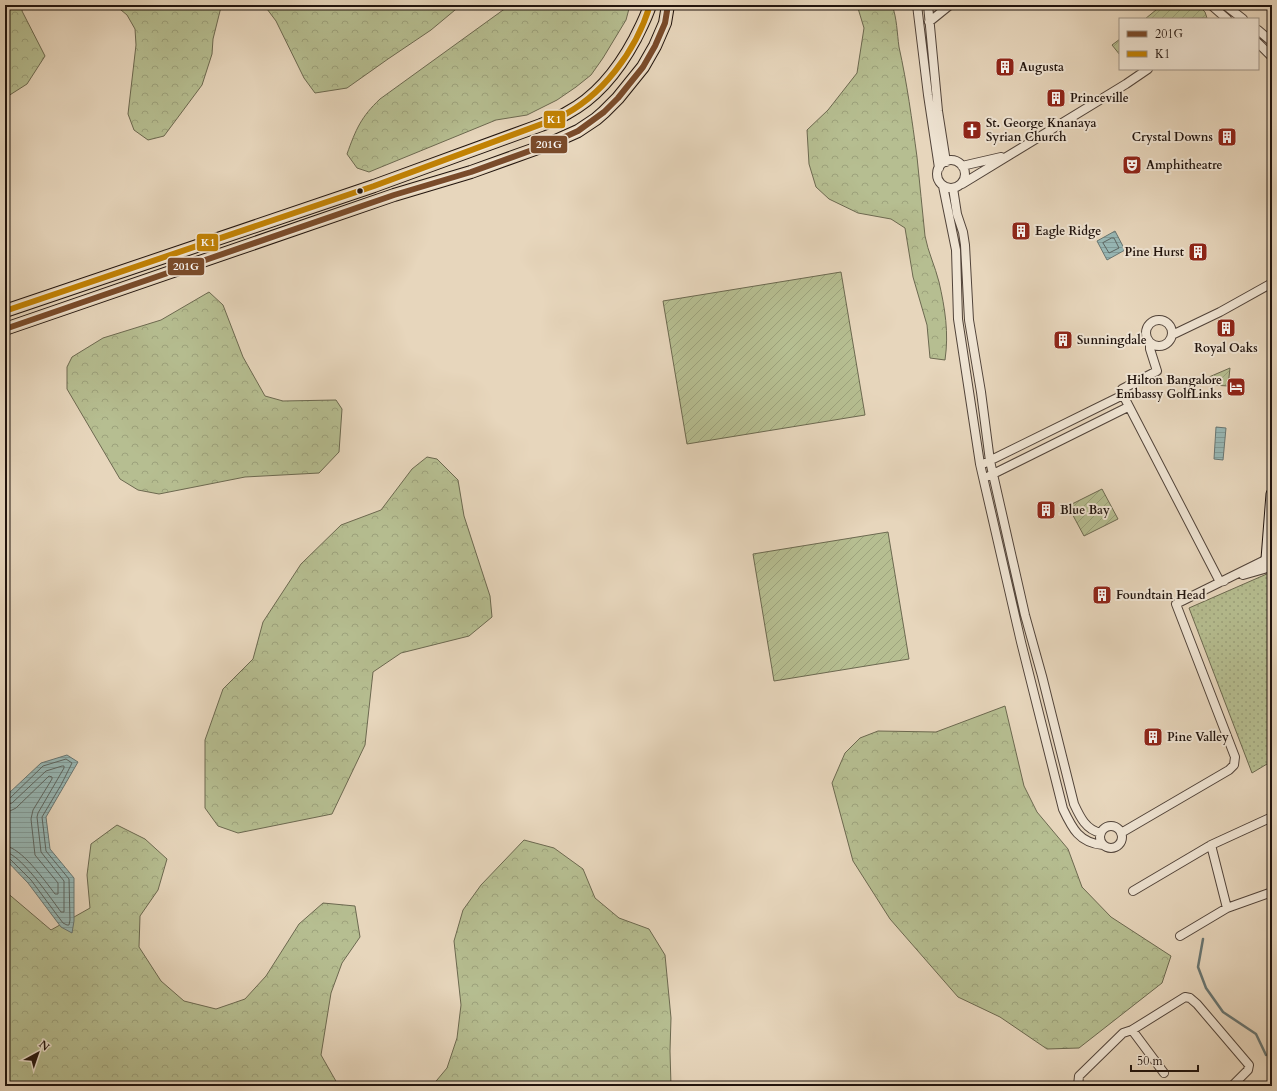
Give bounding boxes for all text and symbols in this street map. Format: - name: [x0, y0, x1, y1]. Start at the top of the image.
- legend: [1119, 18, 1259, 70]
- text: 201G: [1155, 26, 1183, 42]
- text: K1: [1155, 46, 1170, 62]
- building icon: Augusta: [994, 56, 1016, 78]
- place label: Augusta: [1019, 59, 1064, 75]
- building icon: Princeville: [1045, 87, 1067, 109]
- place label: Princeville: [1070, 90, 1129, 106]
- line badge: K1: [543, 110, 566, 129]
- text: K1: [547, 112, 561, 127]
- place label: St. George Knanaya Syrian Church: [986, 115, 1096, 145]
- church icon: St. George Knanaya Syrian Church: [961, 119, 983, 141]
- building icon: Crystal Downs: [1216, 126, 1238, 148]
- place label: Crystal Downs: [1132, 129, 1213, 145]
- line badge: 201G: [530, 135, 568, 154]
- text: 201G: [536, 137, 562, 152]
- theatre icon: Amphitheatre: [1121, 154, 1143, 176]
- place label: Amphitheatre: [1146, 157, 1222, 173]
- unlabelled marker: [355, 186, 365, 196]
- building icon: Eagle Ridge: [1010, 220, 1032, 242]
- place label: Eagle Ridge: [1035, 223, 1101, 239]
- line badge: K1: [196, 233, 219, 252]
- text: K1: [201, 235, 215, 250]
- building icon: Pine Hurst: [1187, 241, 1209, 263]
- place label: Pine Hurst: [1125, 244, 1185, 260]
- line badge: 201G: [167, 257, 205, 276]
- text: 201G: [173, 259, 199, 274]
- building icon: Royal Oaks: [1215, 317, 1237, 339]
- building icon: Sunningdale: [1052, 329, 1074, 351]
- place label: Sunningdale: [1077, 332, 1147, 348]
- place label: Royal Oaks: [1194, 340, 1258, 356]
- place label: Hilton Bangalore Embassy GolfLinks: [1116, 372, 1222, 402]
- hotel icon: Hilton Bangalore Embassy GolfLinks: [1225, 376, 1247, 398]
- building icon: Blue Bay: [1035, 499, 1057, 521]
- place label: Blue Bay: [1060, 502, 1110, 518]
- building icon: Foundtain Head: [1091, 584, 1113, 606]
- place label: Foundtain Head: [1116, 587, 1206, 603]
- building icon: Pine Valley: [1142, 726, 1164, 748]
- place label: Pine Valley: [1167, 729, 1229, 745]
- north arrow: [18, 1033, 58, 1073]
- text: N: [36, 1037, 53, 1055]
- scale bar: [1131, 1047, 1198, 1073]
- text: 50 m: [1137, 1053, 1164, 1069]

